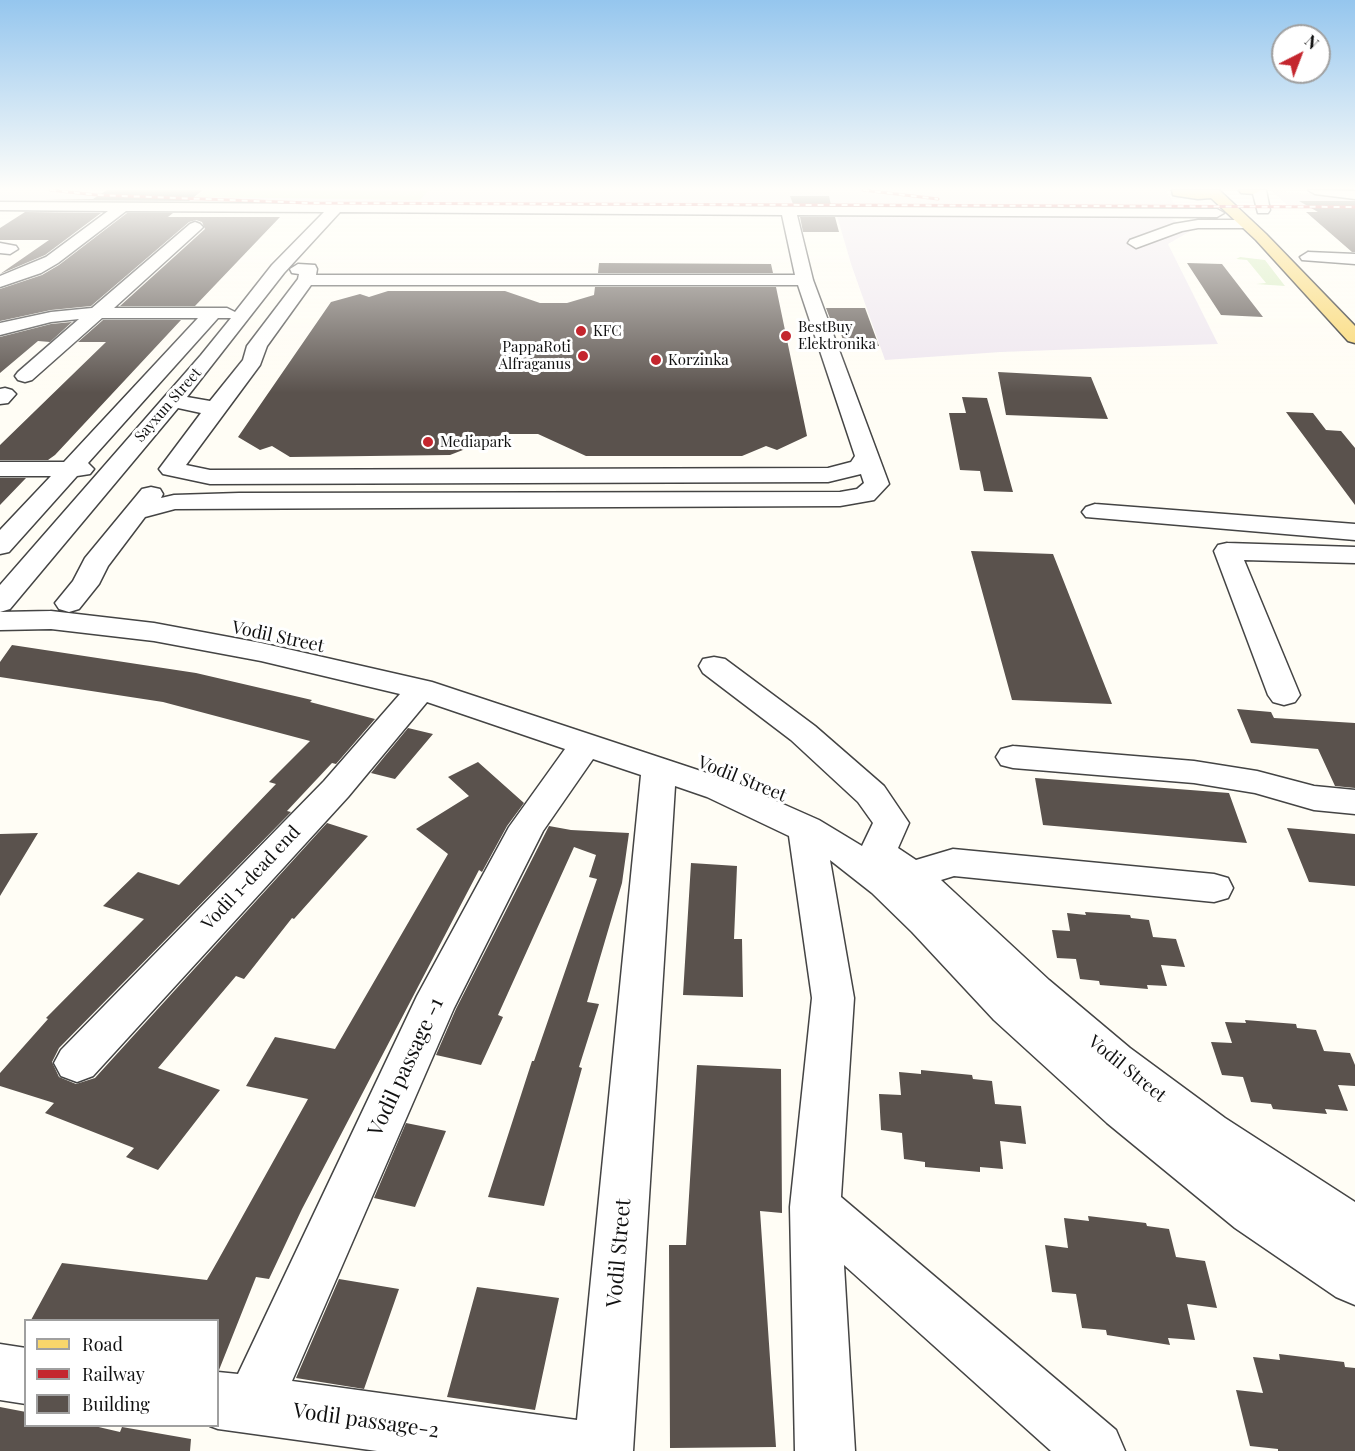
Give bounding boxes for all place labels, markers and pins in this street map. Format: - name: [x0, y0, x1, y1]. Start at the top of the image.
- place label: BestBuy Elektronika: [798, 318, 876, 353]
- place label: KFC: [593, 322, 622, 340]
- marker: KFC: [574, 324, 588, 338]
- marker: BestBuy Elektronika: [779, 329, 793, 343]
- place label: PappaRoti Alfraganus: [499, 338, 571, 373]
- marker: PappaRoti Alfraganus: [576, 349, 590, 363]
- place label: Korzinka: [668, 351, 729, 369]
- marker: Korzinka: [649, 353, 663, 367]
- place label: Mediapark: [440, 433, 512, 451]
- marker: Mediapark: [421, 435, 435, 449]

